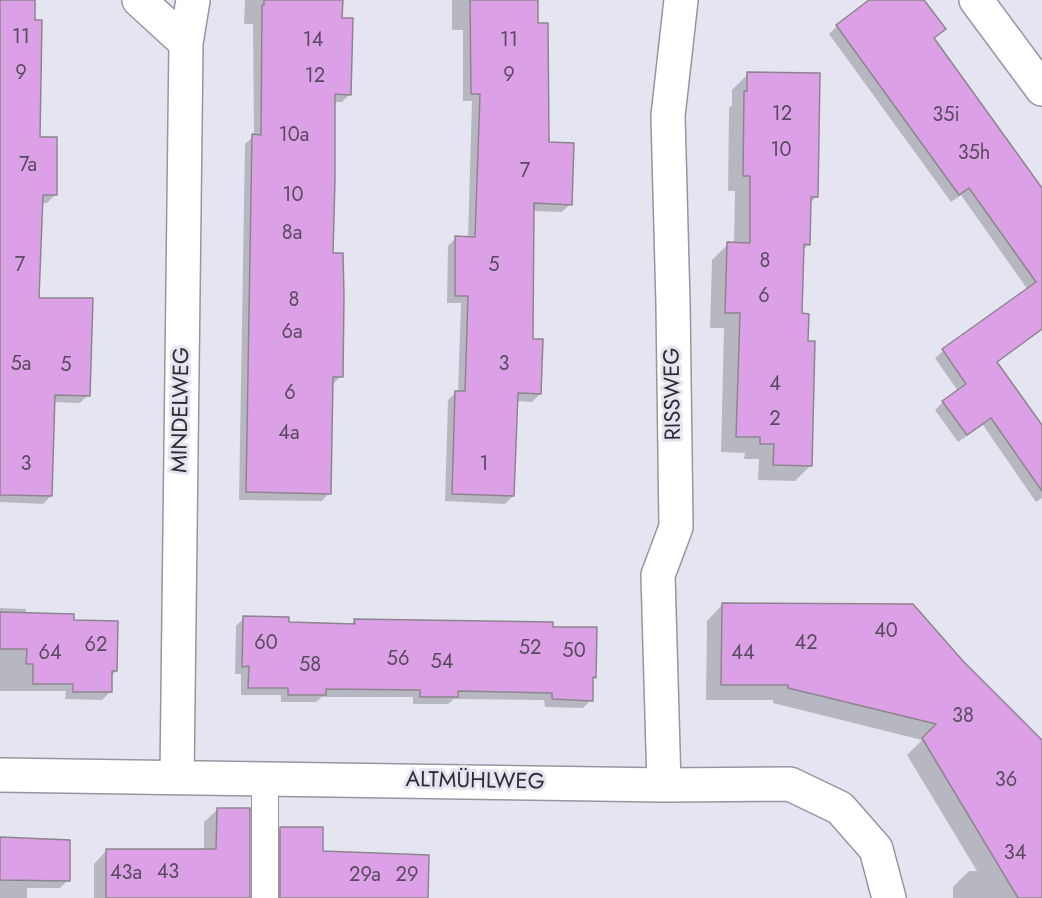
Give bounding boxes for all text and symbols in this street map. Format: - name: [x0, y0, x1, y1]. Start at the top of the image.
- house number: 11: [12, 26, 30, 50]
- house number: 14: [303, 29, 323, 53]
- house number: 11: [500, 29, 518, 53]
- house number: 9: [15, 62, 27, 86]
- house number: 9: [503, 64, 515, 88]
- house number: 12: [305, 65, 325, 89]
- house number: 12: [772, 103, 792, 127]
- house number: 35i: [932, 104, 960, 128]
- house number: 10a: [279, 124, 309, 148]
- house number: 10: [771, 139, 791, 163]
- house number: 35h: [958, 142, 990, 166]
- house number: 7a: [19, 154, 37, 178]
- house number: 7: [520, 160, 530, 184]
- house number: 10: [283, 184, 303, 208]
- house number: 8a: [282, 222, 302, 246]
- house number: 8: [760, 250, 770, 274]
- house number: 7: [15, 254, 25, 278]
- house number: 5: [488, 254, 500, 278]
- house number: 6: [758, 285, 770, 309]
- house number: 8: [289, 289, 299, 313]
- house number: 6a: [281, 321, 303, 345]
- street label: MINDELWEG: [168, 347, 196, 473]
- street label: RISSWEG: [660, 347, 688, 441]
- house number: 5a: [11, 353, 31, 377]
- house number: 3: [499, 353, 509, 377]
- house number: 5: [60, 354, 72, 378]
- house number: 4: [769, 373, 781, 397]
- house number: 6: [284, 382, 296, 406]
- house number: 2: [769, 408, 781, 432]
- house number: 4a: [278, 422, 300, 446]
- house number: 3: [21, 453, 31, 477]
- house number: 1: [480, 453, 488, 477]
- house number: 40: [874, 620, 898, 644]
- house number: 60: [254, 632, 278, 656]
- house number: 42: [794, 632, 818, 656]
- house number: 62: [85, 634, 107, 658]
- house number: 52: [519, 637, 541, 661]
- house number: 50: [562, 640, 586, 664]
- house number: 64: [38, 642, 62, 666]
- house number: 44: [731, 642, 755, 666]
- house number: 56: [387, 648, 409, 672]
- house number: 54: [431, 651, 453, 675]
- house number: 58: [299, 654, 321, 678]
- house number: 38: [952, 705, 974, 729]
- street label: ALTMÜHLWEG: [405, 768, 545, 796]
- house number: 36: [995, 769, 1017, 793]
- house number: 34: [1004, 842, 1026, 866]
- house number: 43: [157, 861, 179, 885]
- house number: 43a: [110, 862, 142, 886]
- house number: 29a: [349, 864, 381, 888]
- house number: 29: [396, 864, 418, 888]

